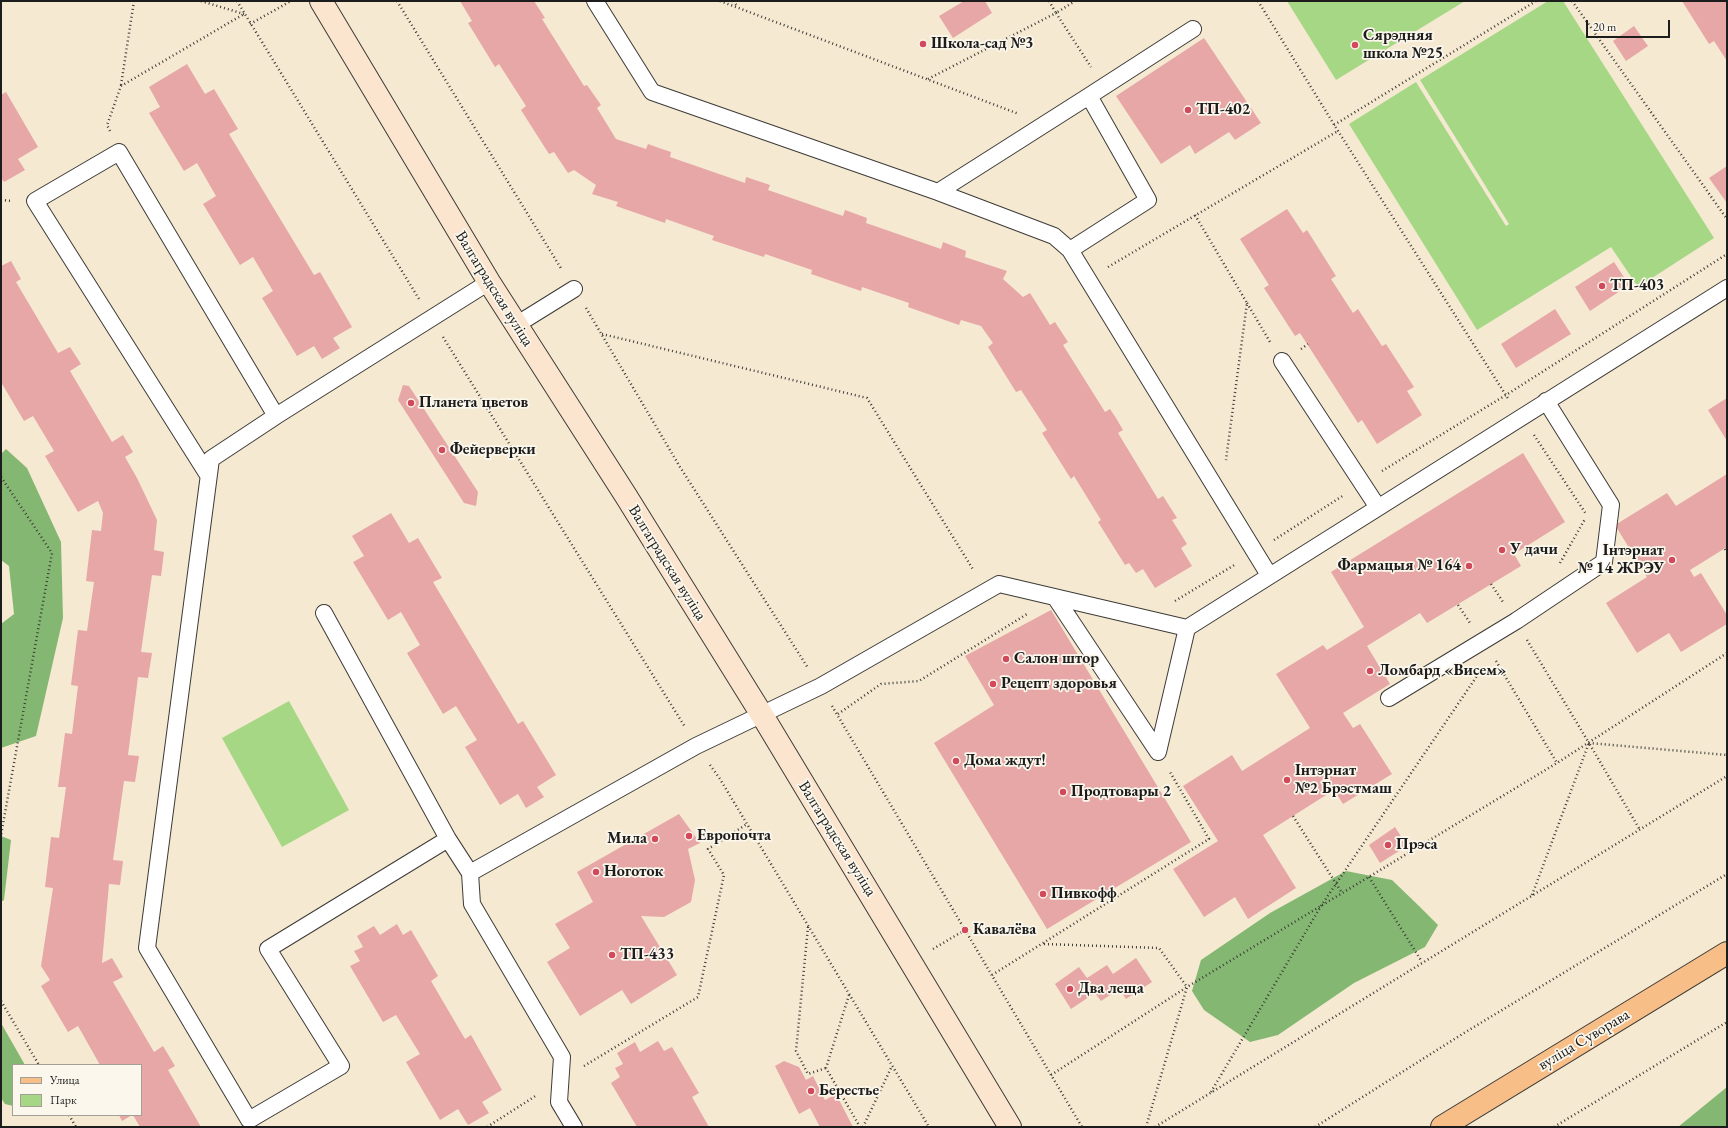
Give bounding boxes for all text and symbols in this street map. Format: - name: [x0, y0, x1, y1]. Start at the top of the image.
- scale bar: [1588, 12, 1672, 38]
- text: 20 m: [1593, 19, 1616, 35]
- place label: Сярэдняя школа №25: [1363, 26, 1443, 64]
- place label: Школа-сад №3: [931, 34, 1033, 54]
- marker: Школа-сад №3: [918, 39, 928, 49]
- marker: Сярэдняя школа №25: [1350, 40, 1360, 50]
- place label: ТП-402: [1196, 100, 1250, 120]
- marker: ТП-402: [1183, 105, 1193, 115]
- street label: Валгаградская вуліца: [451, 228, 537, 350]
- place label: ТП-403: [1610, 276, 1664, 296]
- marker: ТП-403: [1597, 281, 1607, 291]
- place label: Планета цветов: [419, 393, 528, 413]
- marker: Планета цветов: [406, 398, 416, 408]
- place label: Фейерверки: [450, 440, 536, 460]
- marker: Фейерверки: [437, 445, 447, 455]
- street label: Валгаградская вуліца: [624, 502, 710, 624]
- place label: У дачи: [1510, 540, 1558, 560]
- place label: Інтэрнат № 14 ЖРЭУ: [1578, 541, 1664, 579]
- marker: У дачи: [1497, 545, 1507, 555]
- marker: Інтэрнат № 14 ЖРЭУ: [1667, 555, 1677, 565]
- place label: Фармацыя № 164: [1338, 556, 1461, 576]
- marker: Фармацыя № 164: [1464, 561, 1474, 571]
- place label: Салон штор: [1014, 649, 1099, 669]
- marker: Салон штор: [1001, 654, 1011, 664]
- place label: Ломбард «Висем»: [1378, 661, 1506, 681]
- marker: Ломбард «Висем»: [1365, 666, 1375, 676]
- place label: Рецепт здоровья: [1001, 674, 1117, 694]
- marker: Рецепт здоровья: [988, 679, 998, 689]
- place label: Дома ждут!: [964, 751, 1046, 771]
- marker: Дома ждут!: [951, 756, 961, 766]
- place label: Інтэрнат №2 Брэстмаш: [1295, 761, 1392, 799]
- marker: Інтэрнат №2 Брэстмаш: [1282, 775, 1292, 785]
- street label: Валгаградская вуліца: [794, 778, 880, 900]
- place label: Продтовары 2: [1071, 782, 1171, 802]
- marker: Продтовары 2: [1058, 787, 1068, 797]
- place label: Европочта: [697, 826, 771, 846]
- place label: Мила: [607, 829, 647, 849]
- marker: Европочта: [684, 831, 694, 841]
- marker: Мила: [650, 834, 660, 844]
- place label: Прэса: [1396, 835, 1438, 855]
- marker: Прэса: [1383, 840, 1393, 850]
- place label: Ноготок: [604, 862, 663, 882]
- marker: Ноготок: [591, 867, 601, 877]
- place label: Пивкофф: [1051, 884, 1117, 904]
- marker: Пивкофф: [1038, 889, 1048, 899]
- place label: Кавалёва: [973, 920, 1036, 940]
- marker: Кавалёва: [960, 925, 970, 935]
- place label: ТП-433: [620, 945, 674, 965]
- marker: ТП-433: [607, 950, 617, 960]
- place label: Два леща: [1078, 979, 1144, 999]
- marker: Два леща: [1065, 984, 1075, 994]
- street label: вуліца Суворава: [1535, 1005, 1633, 1075]
- legend: [12, 1064, 142, 1116]
- text: Улица: [50, 1072, 80, 1088]
- place label: Берестье: [819, 1081, 879, 1101]
- marker: Берестье: [806, 1086, 816, 1096]
- text: Парк: [50, 1092, 77, 1108]

